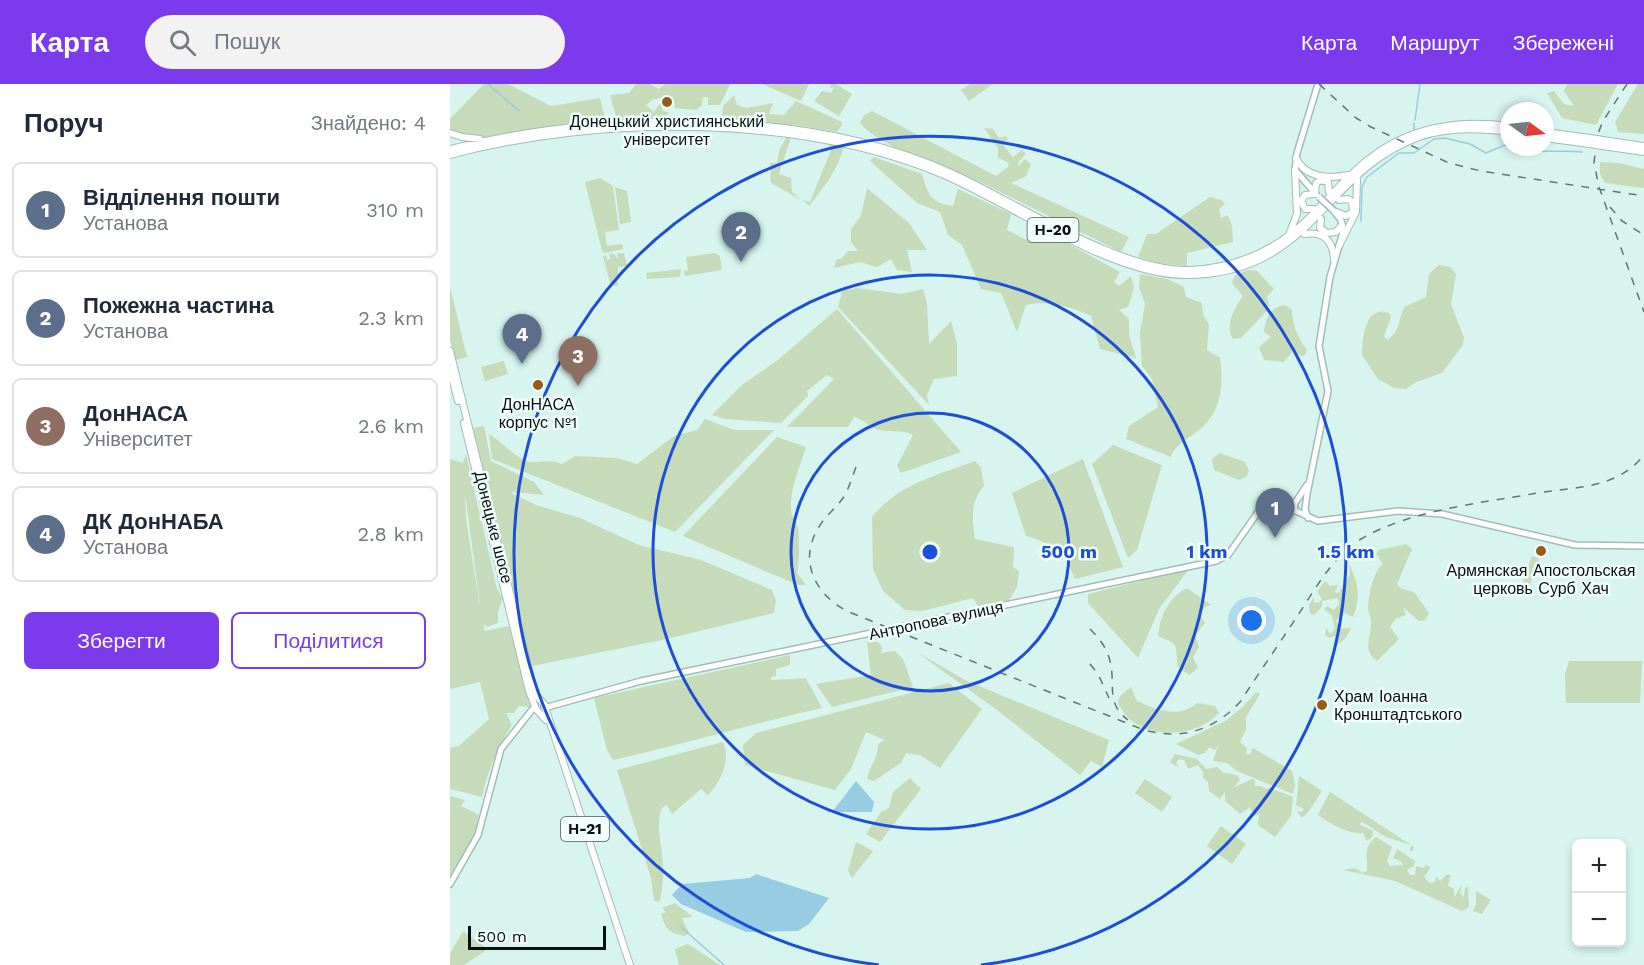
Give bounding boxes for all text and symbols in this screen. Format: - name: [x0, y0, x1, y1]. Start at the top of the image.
- search box: [145, 15, 565, 69]
- text: Карта: [30, 26, 109, 59]
- icon: search: [166, 26, 199, 59]
- text: Пошук: [214, 29, 280, 54]
- text: Карта: [1301, 30, 1357, 55]
- text: Маршрут: [1390, 30, 1480, 55]
- text: Збережені: [1513, 30, 1614, 55]
- marker: Донецький християнський університет: [660, 95, 674, 109]
- north arrow: [1500, 102, 1554, 156]
- text: Поруч: [24, 108, 104, 138]
- text: Знайдено: 4: [311, 111, 426, 135]
- place label: Донецький християнський університет: [570, 112, 764, 149]
- text: Відділення пошти: [83, 185, 280, 210]
- text: 1: [41, 198, 50, 222]
- text: 310 m: [366, 198, 424, 222]
- text: Установа: [83, 211, 168, 235]
- pin: 2: [722, 212, 760, 262]
- road number: Н-20: [1028, 218, 1078, 242]
- text: Пожежна частина: [83, 293, 274, 318]
- text: 2: [40, 306, 51, 330]
- text: 2.3 km: [358, 306, 424, 330]
- pin: 4: [502, 314, 542, 364]
- text: Установа: [83, 319, 168, 343]
- pin: 3: [558, 336, 598, 386]
- marker: ДонНАСА корпус №1: [531, 378, 545, 392]
- place label: ДонНАСА корпус №1: [499, 395, 577, 432]
- text: ДонНАСА: [83, 401, 188, 426]
- text: 3: [40, 414, 51, 438]
- text: 2.6 km: [358, 414, 424, 438]
- text: Університет: [83, 427, 193, 451]
- street label: Донецьке шосе: [470, 469, 517, 585]
- pin: 1: [1256, 488, 1294, 538]
- text: ДК ДонНАБА: [83, 509, 224, 534]
- text: 4: [39, 522, 52, 546]
- text: 2.8 km: [357, 522, 424, 546]
- text: Установа: [83, 535, 168, 559]
- text: 500 m: [1041, 541, 1097, 562]
- text: 1 km: [1186, 541, 1228, 562]
- text: 1.5 km: [1318, 541, 1374, 562]
- centre of rings: [920, 542, 940, 562]
- marker: Армянская Апостольская церковь Сурб Хач: [1534, 544, 1548, 558]
- place label: Армянская Апостольская церковь Сурб Хач: [1447, 561, 1635, 598]
- street label: Антропова вулиця: [867, 597, 1005, 644]
- your location: [1237, 606, 1266, 635]
- button: Зберегти: [24, 612, 219, 669]
- button: Поділитися: [231, 612, 426, 669]
- place label: Храм Іоанна Кронштадтського: [1334, 687, 1462, 724]
- marker: Храм Іоанна Кронштадтського: [1315, 698, 1329, 712]
- road number: Н-21: [561, 817, 609, 841]
- map controls: [1572, 839, 1626, 947]
- button: +: [1572, 839, 1626, 893]
- button: −: [1572, 893, 1626, 947]
- scale bar: [468, 923, 606, 950]
- text: 500 m: [477, 927, 527, 946]

